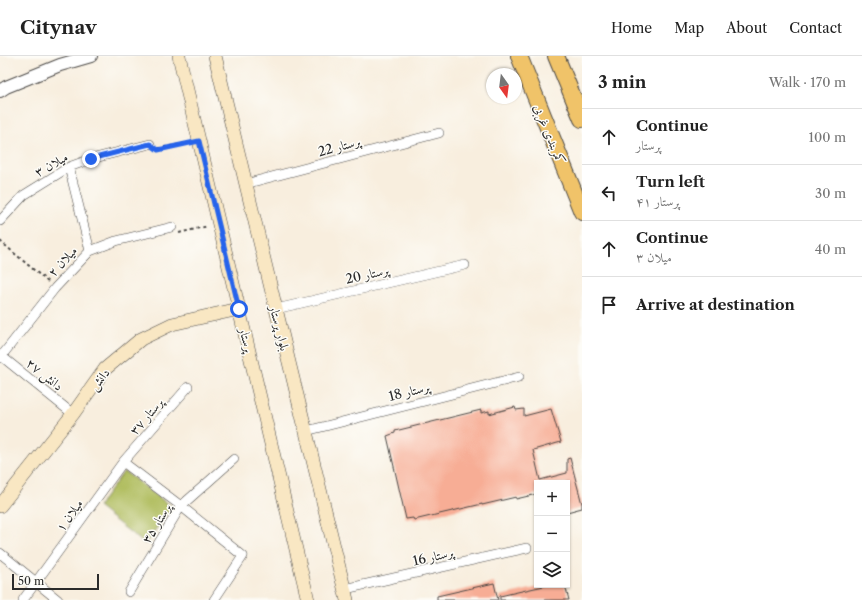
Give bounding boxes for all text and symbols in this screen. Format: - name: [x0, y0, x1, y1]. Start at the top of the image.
- text: Citynav: [20, 16, 97, 39]
- text: Home: [611, 19, 652, 37]
- text: Map: [674, 19, 704, 37]
- text: About: [726, 19, 767, 37]
- text: Contact: [789, 19, 842, 37]
- north arrow: [486, 68, 522, 104]
- text: 3 min: [598, 72, 647, 92]
- text: Walk · 170 m: [769, 74, 846, 90]
- street label: کمربندی غربی: [529, 102, 569, 167]
- text: Continue: [636, 116, 708, 135]
- icon: ahead: [598, 126, 620, 148]
- text: 100 m: [808, 129, 846, 145]
- street label: پرستار 22: [316, 132, 364, 161]
- text: پرستار: [636, 137, 661, 153]
- street label: میلان ۳: [31, 148, 71, 180]
- route end: [82, 150, 100, 168]
- text: Turn left: [636, 172, 705, 191]
- icon: left: [598, 182, 620, 204]
- text: 30 m: [815, 185, 846, 201]
- text: پرستار ۴۱: [636, 193, 680, 209]
- text: Continue: [636, 228, 708, 247]
- icon: ahead: [598, 238, 620, 260]
- text: 40 m: [815, 241, 846, 257]
- street label: میلان ۲: [44, 242, 80, 280]
- text: میلان ۳: [636, 249, 672, 265]
- street label: پرستار 20: [344, 261, 392, 289]
- icon: arrive: [598, 294, 620, 316]
- text: Arrive at destination: [636, 295, 795, 314]
- route start: [230, 300, 248, 318]
- street label: بلوار پرستار: [264, 302, 293, 353]
- street label: پرستار: [234, 324, 258, 356]
- street label: دانش ۲۷: [22, 354, 67, 395]
- street label: دانش: [85, 365, 114, 395]
- street label: پرستار 18: [387, 378, 433, 406]
- street label: پرستار ۳۷: [126, 393, 169, 439]
- map controls: [534, 480, 570, 588]
- button: +: [534, 480, 570, 516]
- street label: میلان ۱: [52, 496, 86, 534]
- street label: پرستار ۳۵: [138, 499, 177, 547]
- button: −: [534, 516, 570, 552]
- street label: پرستار 16: [411, 543, 457, 570]
- button: layers: [534, 552, 570, 588]
- scale bar: [12, 572, 99, 591]
- text: 50 m: [18, 574, 44, 588]

